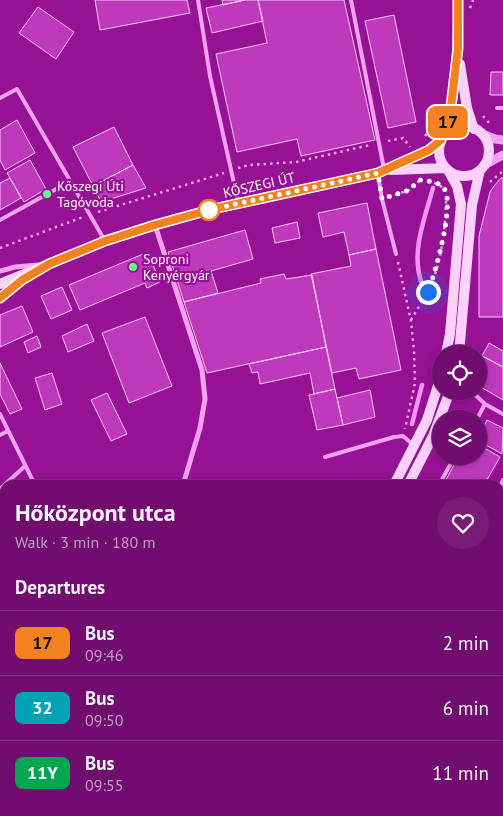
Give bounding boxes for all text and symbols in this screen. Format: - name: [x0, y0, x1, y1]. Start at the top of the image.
- line badge: 17: [426, 106, 470, 138]
- text: 17: [438, 110, 458, 133]
- street label: KŐSZEGI ÚT: [221, 168, 297, 202]
- place label: Kőszegi Úti Tagóvoda: [57, 177, 124, 211]
- marker: Kőszegi Úti Tagóvoda: [41, 188, 53, 200]
- unlabelled marker: [198, 199, 220, 221]
- place label: Soproni Kenyérgyár: [143, 250, 210, 284]
- marker: Soproni Kenyérgyár: [127, 261, 139, 273]
- your location: [416, 280, 441, 305]
- map controls: [432, 345, 487, 465]
- button: locate: [432, 345, 487, 400]
- button: layers: [432, 410, 487, 465]
- text: Hőközpont utca: [15, 497, 176, 528]
- button: heart: [437, 497, 489, 549]
- text: Walk · 3 min · 180 m: [15, 532, 155, 552]
- text: Departures: [15, 575, 105, 599]
- text: Bus: [85, 621, 114, 645]
- text: 17: [32, 631, 53, 654]
- text: 2 min: [443, 631, 489, 655]
- text: 09:46: [85, 645, 123, 665]
- text: Bus: [85, 686, 114, 710]
- text: 32: [32, 696, 53, 719]
- text: 6 min: [443, 696, 489, 720]
- text: 09:50: [85, 710, 123, 730]
- text: Bus: [85, 751, 114, 775]
- text: 11Y: [27, 761, 58, 784]
- text: 11 min: [432, 761, 489, 785]
- text: 09:55: [85, 775, 123, 795]

